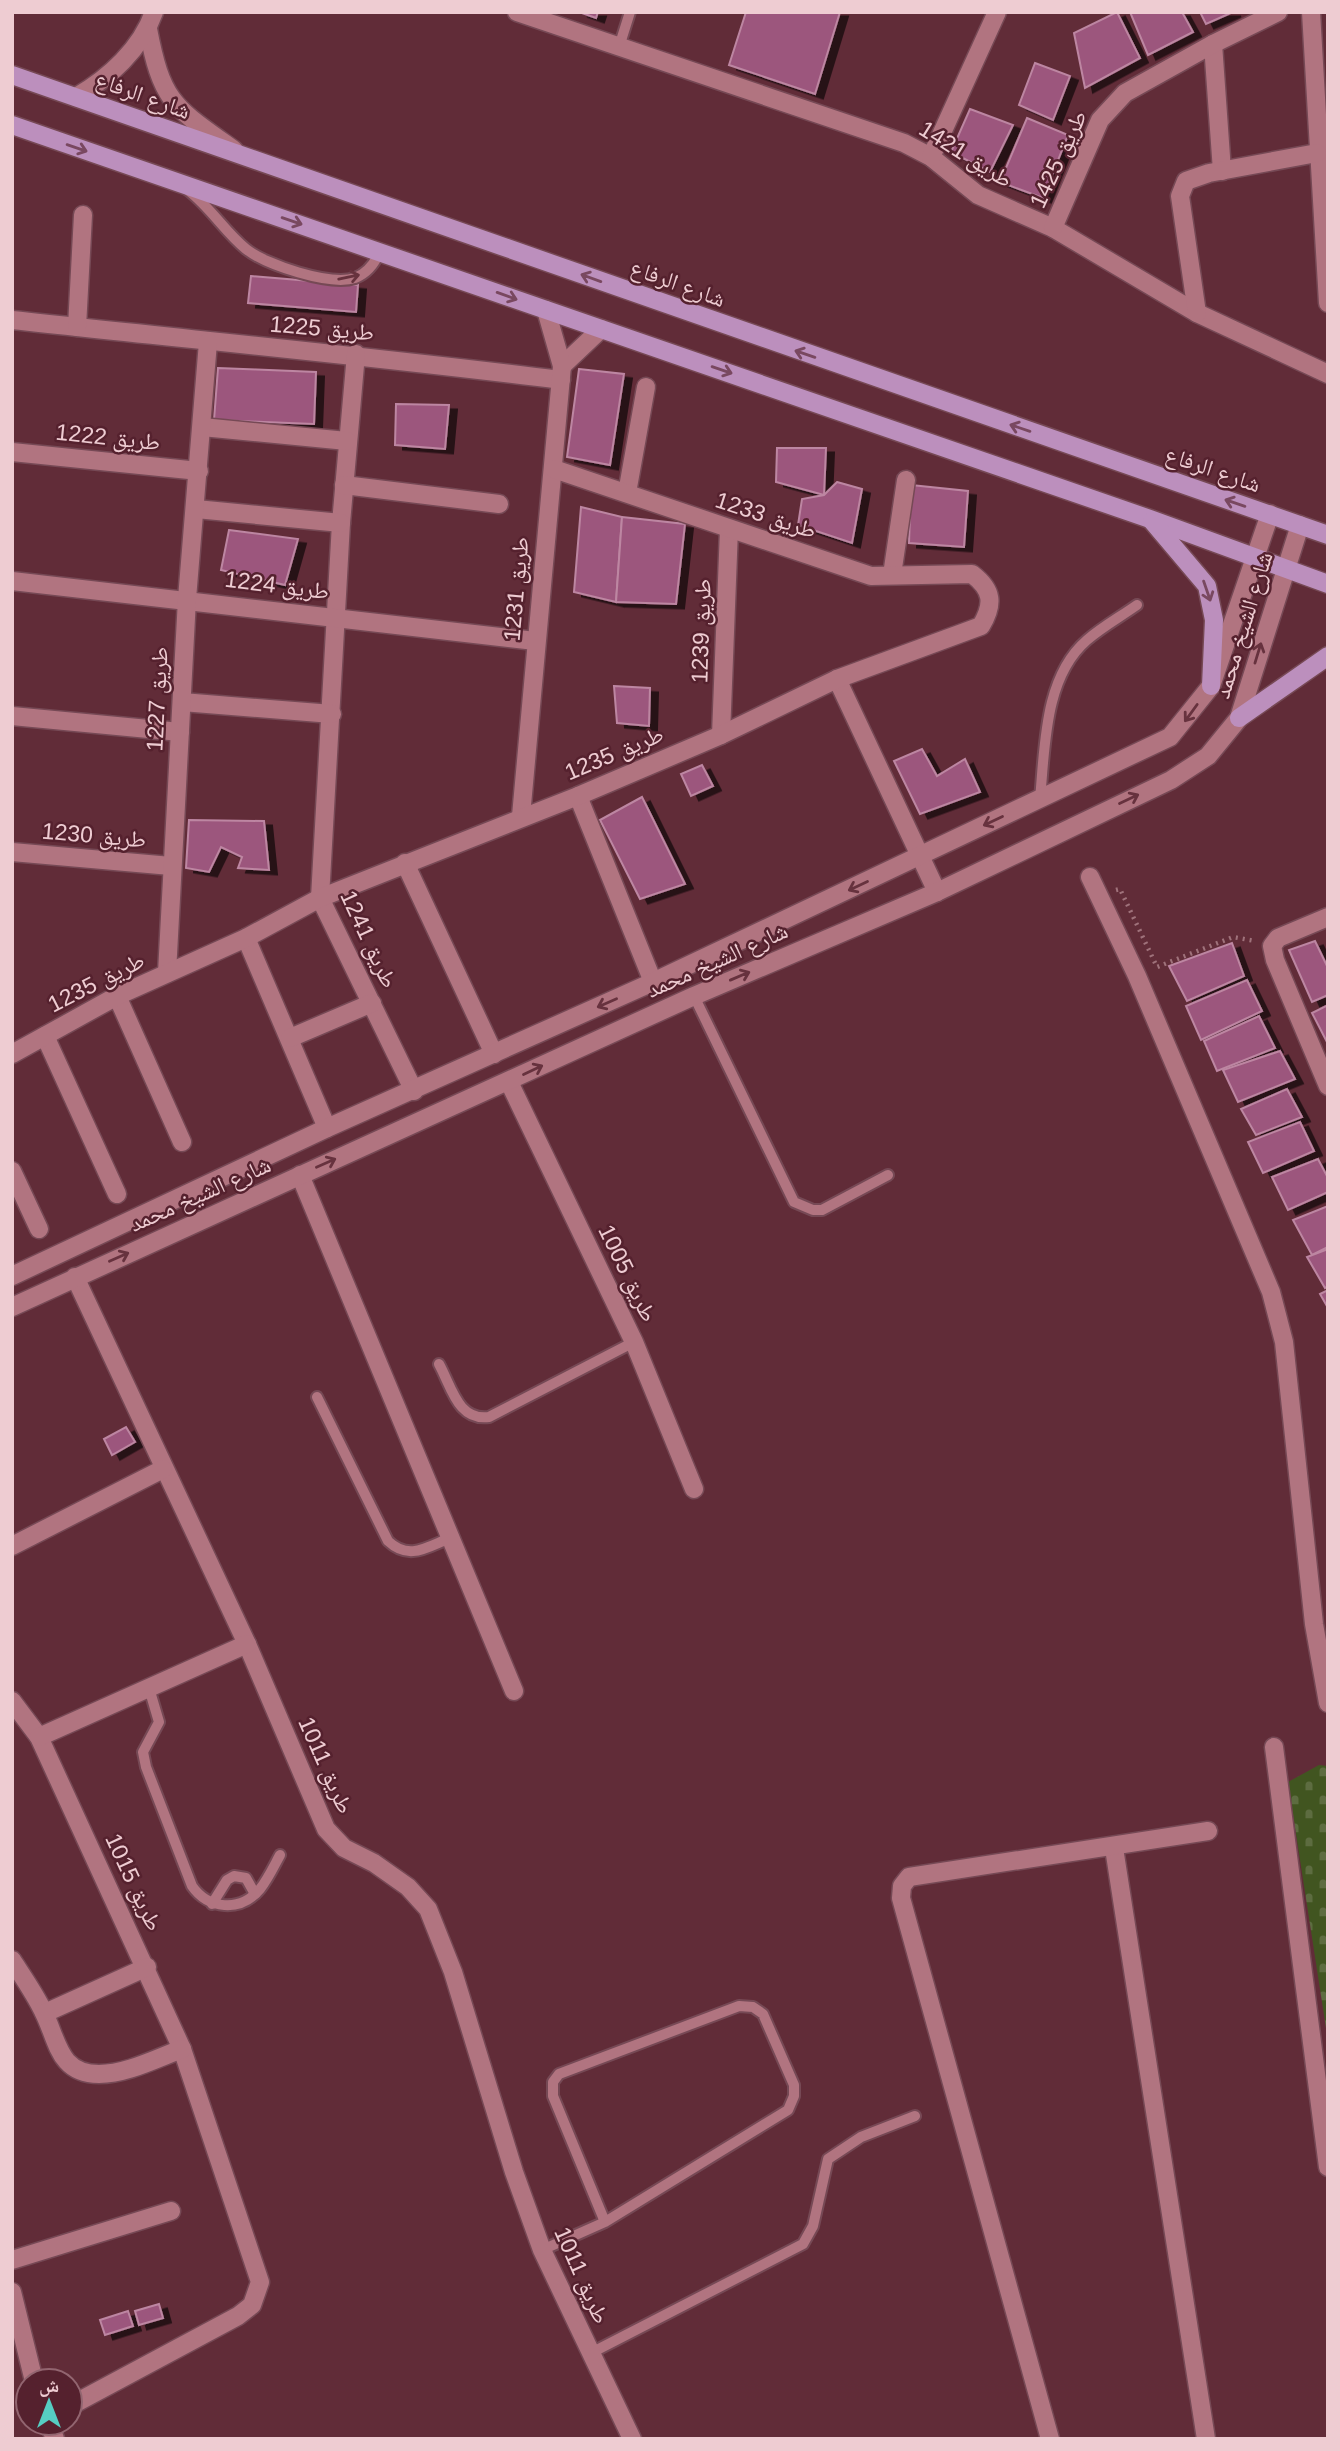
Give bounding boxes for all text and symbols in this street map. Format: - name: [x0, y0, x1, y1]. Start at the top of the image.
- street label: شارع الرفاع: [91, 66, 194, 126]
- street label: طريق 1425: [1024, 106, 1093, 212]
- street label: طريق 1421: [914, 115, 1017, 194]
- one-way arrow: [65, 143, 87, 155]
- one-way arrow: [281, 216, 303, 228]
- street label: شارع الرفاع: [626, 254, 729, 314]
- one-way arrow: [337, 269, 360, 283]
- one-way arrow: [580, 271, 602, 284]
- one-way arrow: [495, 291, 517, 303]
- street label: طريق 1225: [269, 310, 375, 347]
- one-way arrow: [795, 347, 817, 359]
- one-way arrow: [710, 365, 732, 377]
- street label: طريق 1222: [54, 419, 161, 456]
- one-way arrow: [1010, 421, 1032, 433]
- street label: شارع الرفاع: [1161, 441, 1264, 499]
- street label: طريق 1233: [712, 486, 820, 544]
- one-way arrow: [1225, 496, 1247, 508]
- street label: طريق 1231: [498, 536, 535, 642]
- street label: شارع الشيخ محمد: [1208, 549, 1280, 702]
- street label: طريق 1224: [223, 566, 331, 605]
- street label: طريق 1239: [686, 578, 717, 684]
- one-way arrow: [1202, 580, 1214, 601]
- one-way arrow: [1253, 642, 1266, 664]
- street label: طريق 1227: [141, 646, 174, 752]
- one-way arrow: [1184, 704, 1199, 723]
- street label: طريق 1235: [561, 721, 668, 786]
- one-way arrow: [1118, 792, 1140, 805]
- one-way arrow: [983, 815, 1004, 828]
- street label: طريق 1230: [41, 817, 147, 854]
- one-way arrow: [848, 879, 869, 893]
- street label: طريق 1241: [334, 886, 403, 992]
- street label: شارع الشيخ محمد: [642, 917, 792, 1005]
- street label: طريق 1235: [43, 947, 149, 1018]
- one-way arrow: [729, 969, 751, 982]
- one-way arrow: [597, 997, 618, 1010]
- one-way arrow: [522, 1063, 544, 1076]
- street label: شارع الشيخ محمد: [125, 1151, 275, 1239]
- one-way arrow: [315, 1156, 336, 1169]
- street label: طريق 1005: [592, 1220, 663, 1326]
- one-way arrow: [108, 1250, 129, 1263]
- street label: طريق 1011: [292, 1713, 359, 1818]
- street label: طريق 1015: [99, 1829, 168, 1935]
- street label: طريق 1011: [548, 2223, 615, 2328]
- north arrow: [14, 2367, 84, 2437]
- text: ش: [39, 2375, 59, 2397]

